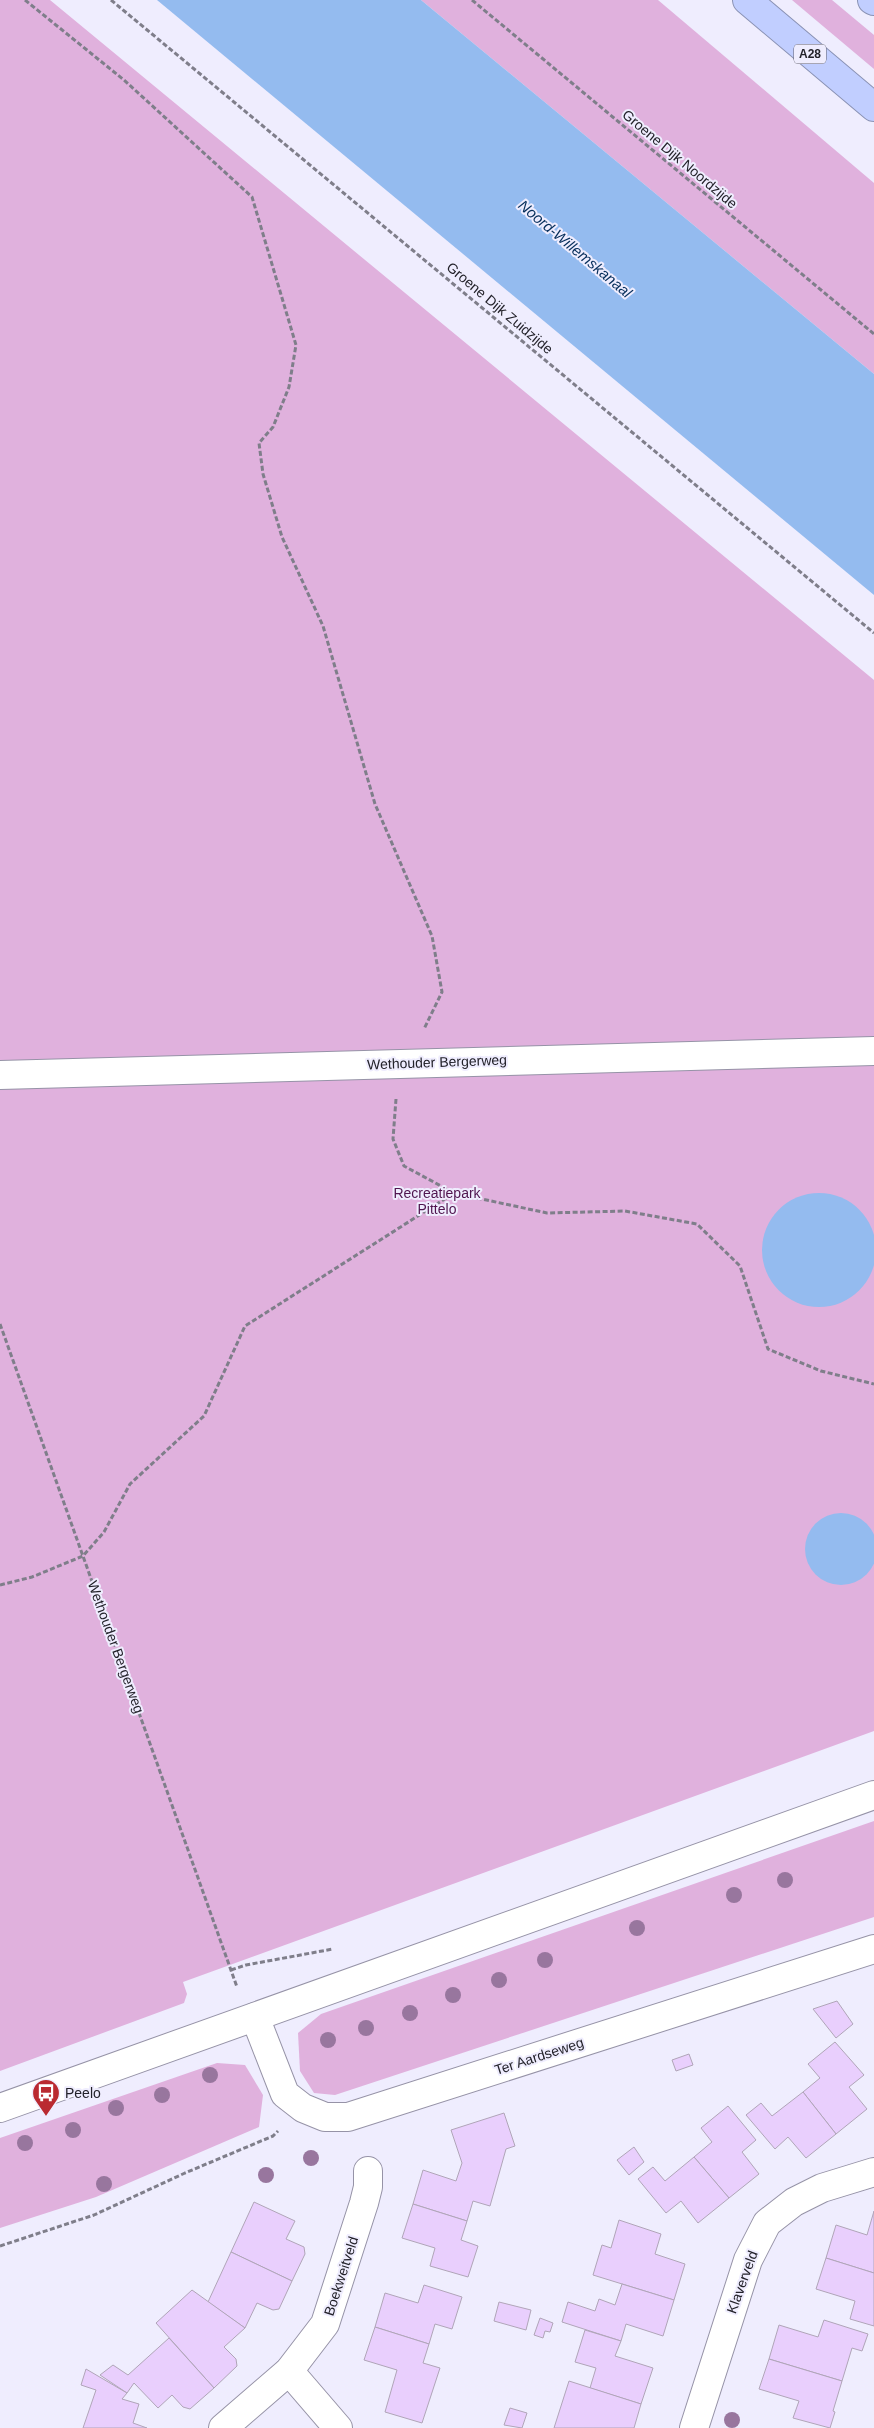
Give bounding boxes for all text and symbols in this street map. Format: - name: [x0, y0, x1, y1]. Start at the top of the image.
- road number: A28: [794, 44, 826, 64]
- street label: Groene Dijk Noordzijde: [619, 106, 741, 212]
- water label: Noord-Willemskanaal: [515, 196, 636, 301]
- street label: Groene Dijk Zuidzijde: [444, 259, 557, 357]
- street label: Wethouder Bergerweg: [367, 1052, 507, 1072]
- park label: Recreatiepark Pittelo: [393, 1185, 482, 1217]
- street label: Wethouder Bergerweg: [85, 1579, 147, 1715]
- street label: Ter Aardseweg: [492, 2034, 586, 2078]
- bus stop icon: Peelo: [31, 2078, 61, 2117]
- place label: Peelo: [65, 2085, 101, 2101]
- street label: Boekweitveld: [321, 2234, 361, 2318]
- street label: Klaverveld: [723, 2249, 761, 2315]

